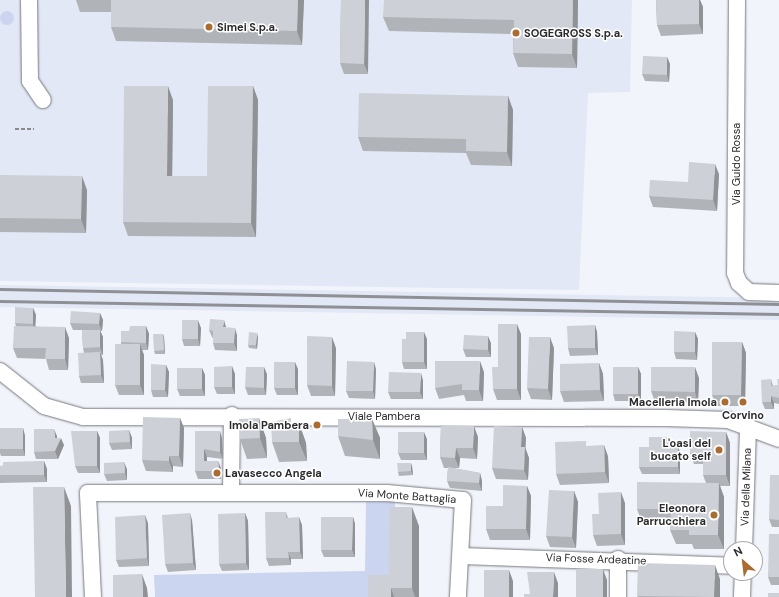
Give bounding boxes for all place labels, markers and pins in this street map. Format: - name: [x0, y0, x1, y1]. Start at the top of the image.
- place label: Simei S.p.a.: [217, 20, 278, 34]
- marker: Simei S.p.a.: [204, 22, 214, 32]
- place label: SOGEGROSS S.p.a.: [524, 26, 623, 40]
- marker: SOGEGROSS S.p.a.: [511, 28, 521, 38]
- place label: Macelleria Imola: [629, 395, 717, 409]
- marker: Macelleria Imola: [720, 397, 730, 407]
- marker: Corvino: [738, 397, 748, 407]
- place label: Corvino: [722, 408, 764, 422]
- place label: Imola Pambera: [229, 418, 309, 432]
- marker: Imola Pambera: [312, 420, 322, 430]
- place label: L'oasi del bucato self: [651, 437, 711, 463]
- marker: L'oasi del bucato self: [714, 445, 724, 455]
- place label: Lavasecco Angela: [225, 466, 322, 480]
- marker: Lavasecco Angela: [212, 468, 222, 478]
- place label: Eleonora Parrucchiera: [637, 502, 706, 528]
- marker: Eleonora Parrucchiera: [709, 510, 719, 520]

